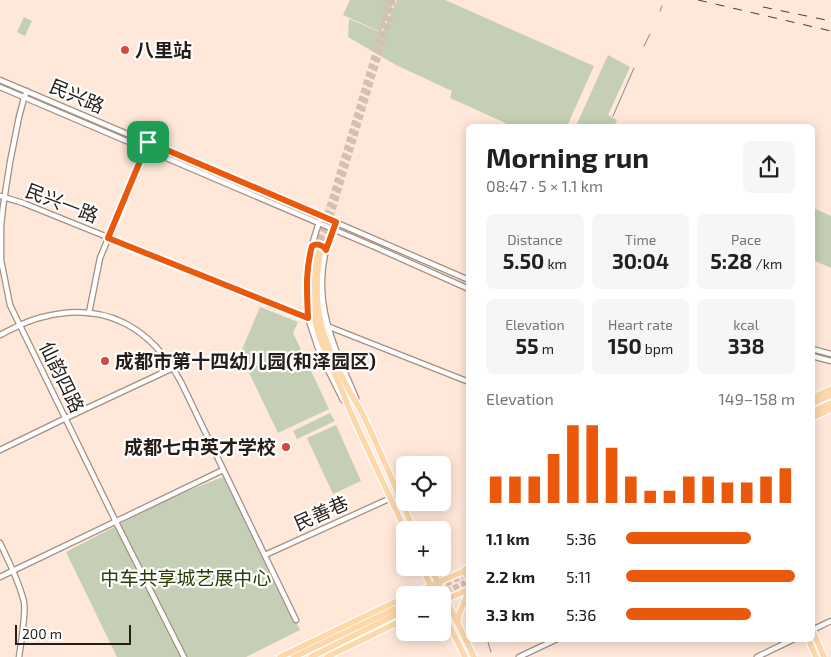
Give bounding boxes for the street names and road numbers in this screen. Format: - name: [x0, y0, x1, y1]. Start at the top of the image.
- street label: 民兴路: [46, 74, 108, 117]
- street label: 民兴一路: [23, 178, 102, 227]
- street label: 仙韵四路: [35, 338, 89, 416]
- street label: 民善巷: [290, 490, 352, 535]

